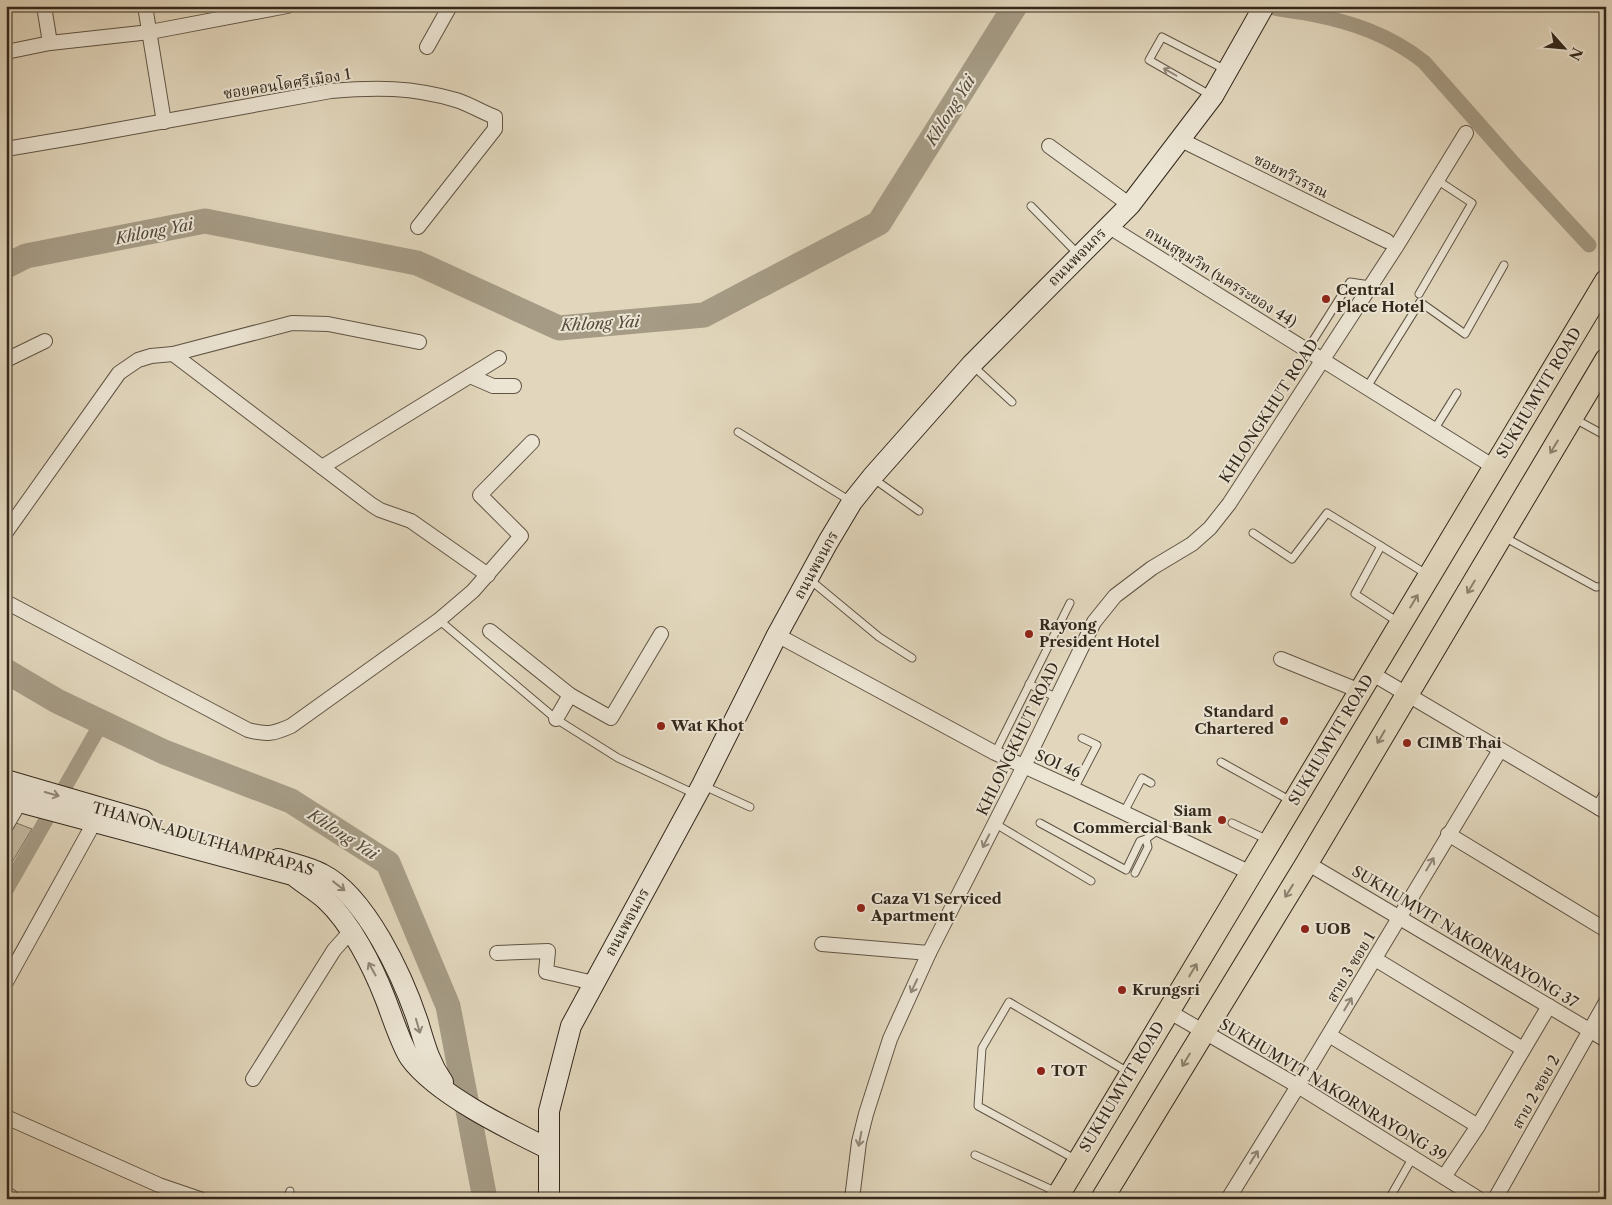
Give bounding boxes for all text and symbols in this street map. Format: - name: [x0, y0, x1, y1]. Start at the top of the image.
- north arrow: [1540, 22, 1590, 72]
- text: N: [1565, 44, 1586, 63]
- street label: ซอยคอนโดศรีเมือง 1: [222, 63, 353, 103]
- one-way arrow: [1163, 67, 1178, 77]
- water label: Khlong Yai: [920, 70, 980, 150]
- street label: ซอยทวีวรรณ: [1251, 149, 1332, 202]
- water label: Khlong Yai: [111, 213, 196, 249]
- street label: ถนนสุขุมวิท (นครระยอง 44): [1141, 222, 1301, 333]
- street label: ถนนพจนกร: [1043, 223, 1110, 290]
- place label: Central Place Hotel: [1336, 280, 1424, 316]
- marker: Central Place Hotel: [1320, 293, 1332, 305]
- water label: Khlong Yai: [558, 311, 641, 335]
- street label: SUKHUMVIT ROAD: [1492, 324, 1585, 462]
- street label: KHLONGKHUT ROAD: [1215, 335, 1322, 486]
- one-way arrow: [1549, 439, 1559, 453]
- street label: ถนนพจนกร: [789, 527, 842, 602]
- one-way arrow: [1466, 579, 1476, 594]
- one-way arrow: [1409, 595, 1419, 609]
- place label: Rayong President Hotel: [1039, 615, 1160, 651]
- marker: Rayong President Hotel: [1023, 628, 1035, 640]
- street label: KHLONGKHUT ROAD: [972, 659, 1063, 818]
- street label: SUKHUMVIT ROAD: [1284, 671, 1377, 809]
- place label: Standard Chartered: [1195, 702, 1274, 738]
- marker: Standard Chartered: [1278, 715, 1290, 727]
- place label: Wat Khot: [670, 716, 744, 735]
- marker: Wat Khot: [655, 720, 667, 732]
- one-way arrow: [1375, 729, 1385, 743]
- place label: CIMB Thai: [1417, 733, 1502, 752]
- marker: CIMB Thai: [1401, 737, 1413, 749]
- street label: SOI 46: [1032, 745, 1084, 782]
- one-way arrow: [44, 790, 60, 800]
- street label: THANON ADULTHAMPRAPAS: [90, 798, 316, 879]
- place label: Siam Commercial Bank: [1073, 801, 1213, 837]
- water label: Khlong Yai: [303, 803, 382, 864]
- marker: Siam Commercial Bank: [1216, 814, 1228, 826]
- one-way arrow: [980, 833, 990, 848]
- one-way arrow: [1426, 858, 1436, 872]
- street label: SUKHUMVIT NAKORNRAYONG 37: [1349, 861, 1582, 1012]
- one-way arrow: [333, 880, 346, 891]
- street label: ถนนพจนกร: [600, 884, 653, 959]
- one-way arrow: [1283, 884, 1293, 898]
- place label: Caza V1 Serviced Apartment: [870, 889, 1002, 925]
- marker: Caza V1 Serviced Apartment: [855, 902, 867, 914]
- place label: UOB: [1315, 919, 1351, 938]
- marker: UOB: [1299, 923, 1311, 935]
- street label: สาย 3 ซอย 1: [1322, 927, 1379, 1005]
- one-way arrow: [367, 962, 377, 977]
- one-way arrow: [1188, 963, 1198, 977]
- one-way arrow: [908, 978, 918, 993]
- place label: Krungsri: [1132, 980, 1200, 999]
- marker: Krungsri: [1116, 984, 1128, 996]
- one-way arrow: [1342, 997, 1353, 1011]
- street label: SUKHUMVIT NAKORNRAYONG 39: [1216, 1014, 1450, 1165]
- one-way arrow: [414, 1018, 424, 1034]
- street label: SUKHUMVIT ROAD: [1075, 1018, 1168, 1156]
- street label: สาย 2 ซอย 2: [1507, 1051, 1564, 1132]
- one-way arrow: [1180, 1052, 1190, 1066]
- place label: TOT: [1051, 1061, 1087, 1080]
- marker: TOT: [1035, 1065, 1047, 1077]
- one-way arrow: [855, 1131, 865, 1147]
- one-way arrow: [1249, 1151, 1259, 1165]

